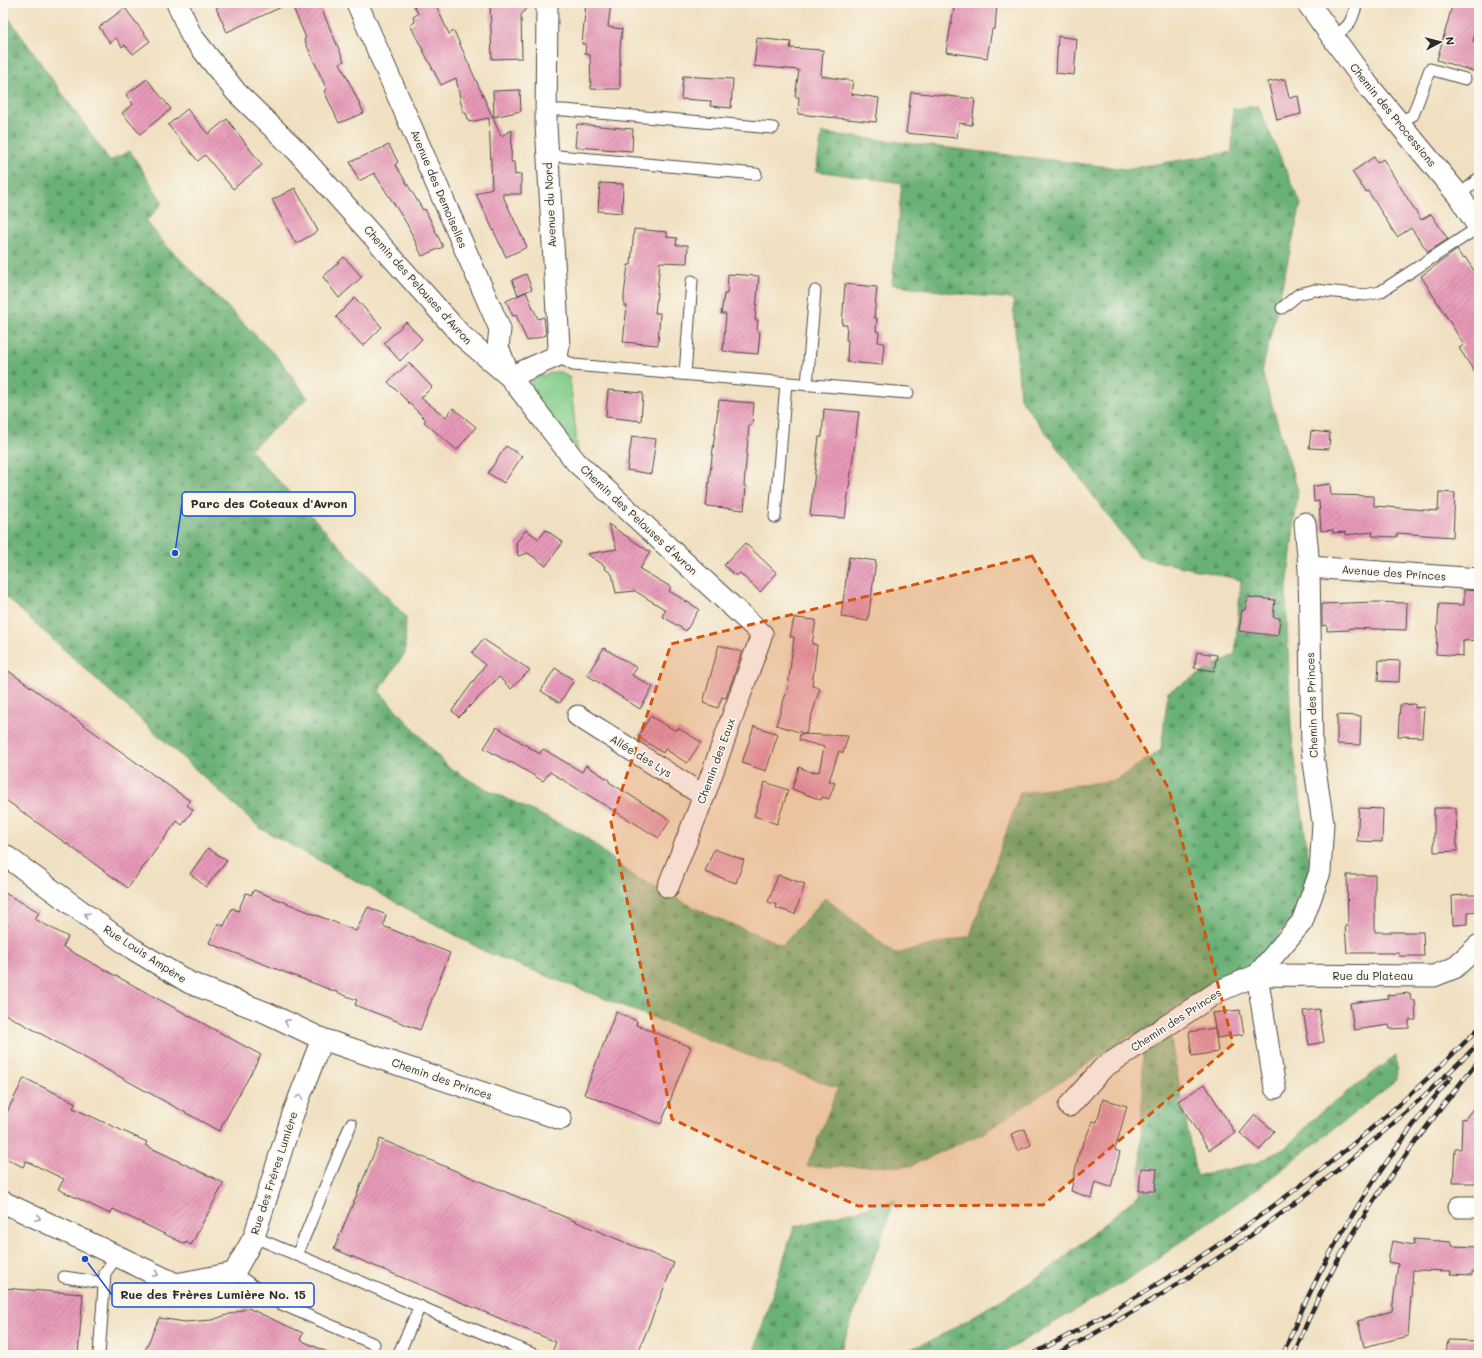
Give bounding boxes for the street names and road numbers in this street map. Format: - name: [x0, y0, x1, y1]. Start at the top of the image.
- street label: Chemin des Processions: [1347, 60, 1440, 170]
- street label: Avenue des Demoiselles: [408, 127, 471, 250]
- street label: Avenue du Nord: [540, 162, 559, 248]
- street label: Chemin des Pelouses d'Avron: [361, 222, 476, 347]
- street label: Chemin des Pelouses d'Avron: [578, 461, 701, 578]
- street label: Avenue des Princes: [1341, 561, 1447, 584]
- street label: Chemin des Princes: [1302, 652, 1321, 758]
- street label: Chemin des Eaux: [693, 716, 738, 806]
- street label: Allée des Lys: [608, 731, 675, 780]
- street label: Rue Louis Ampère: [101, 921, 190, 986]
- street label: Rue du Plateau: [1333, 968, 1413, 983]
- street label: Chemin des Princes: [1127, 985, 1224, 1055]
- street label: Chemin des Princes: [390, 1054, 495, 1103]
- street label: Rue des Frères Lumière: [246, 1109, 301, 1236]

